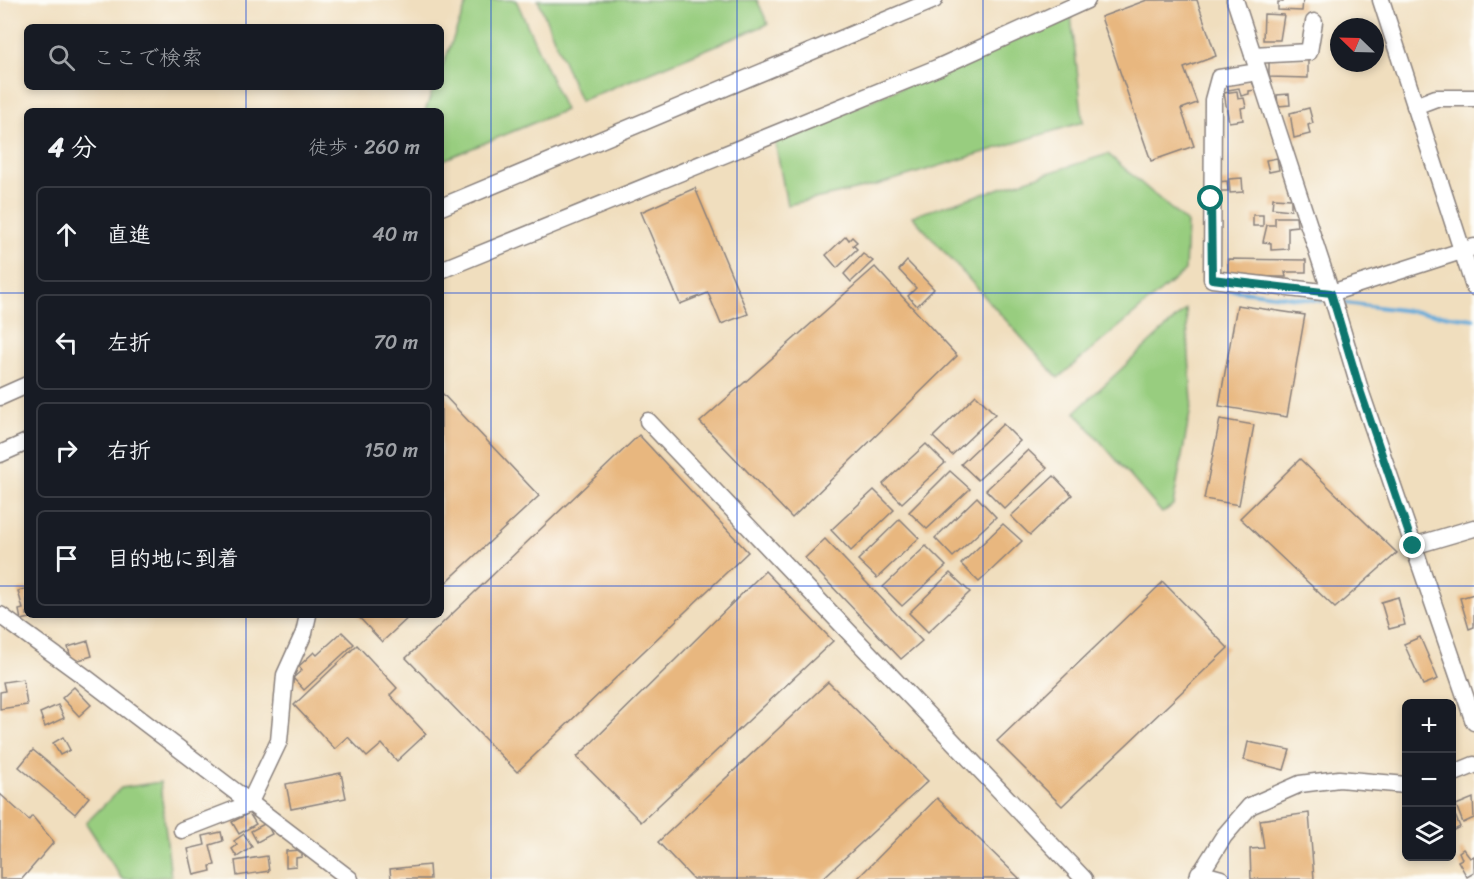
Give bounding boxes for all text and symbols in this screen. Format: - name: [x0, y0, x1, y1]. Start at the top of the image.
- north arrow: [1330, 18, 1384, 72]
- search box: [24, 24, 444, 90]
- text: ここで検索: [93, 38, 203, 77]
- icon: search: [45, 41, 78, 74]
- text: 4 分: [48, 124, 97, 170]
- text: 徒歩 · 260 m: [308, 130, 420, 165]
- route start: [1197, 185, 1223, 211]
- text: 直進: [107, 215, 151, 254]
- text: 40 m: [372, 217, 418, 252]
- icon: ahead: [50, 218, 83, 251]
- text: 左折: [107, 323, 151, 362]
- text: 70 m: [373, 325, 418, 360]
- icon: left: [50, 326, 83, 359]
- text: 右折: [107, 431, 151, 470]
- text: 150 m: [364, 433, 418, 468]
- icon: right: [50, 434, 83, 467]
- route end: [1399, 532, 1425, 558]
- text: 目的地に到着: [107, 539, 239, 578]
- icon: arrive: [50, 542, 83, 575]
- map controls: [1402, 699, 1456, 861]
- button: +: [1402, 699, 1456, 753]
- button: −: [1402, 753, 1456, 807]
- button: layers: [1402, 807, 1456, 861]

